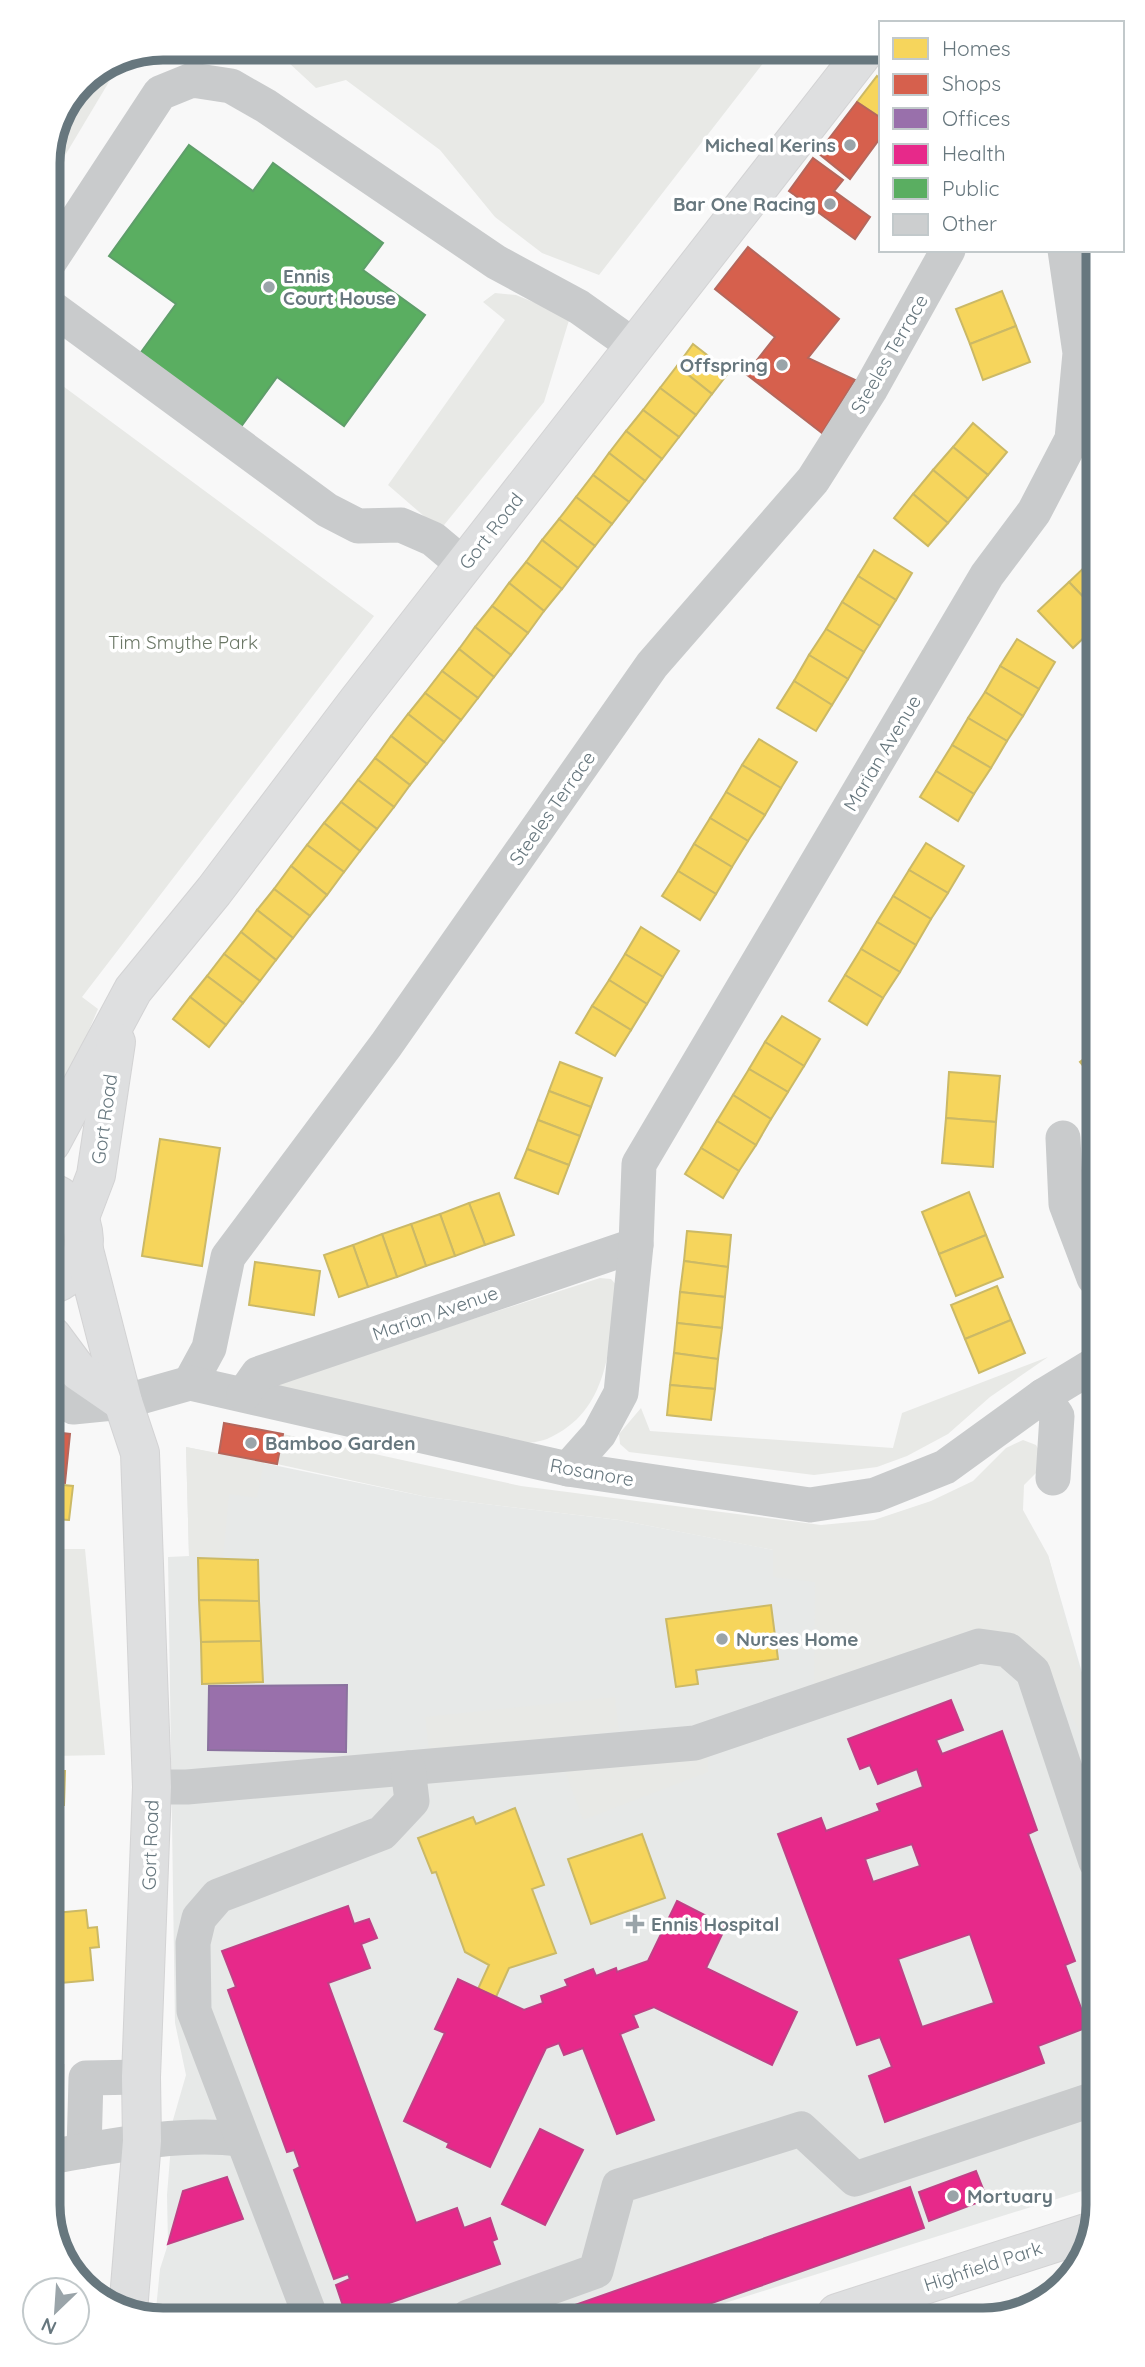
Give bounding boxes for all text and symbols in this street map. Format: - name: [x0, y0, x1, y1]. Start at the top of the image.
- legend: [879, 21, 1124, 252]
- text: Homes: [942, 35, 1011, 61]
- text: Shops: [942, 70, 1001, 96]
- text: Offices: [942, 105, 1010, 131]
- place label: Micheal Kerins: [705, 133, 836, 157]
- marker: Micheal Kerins: [842, 137, 858, 153]
- text: Health: [942, 140, 1006, 166]
- text: Public: [942, 175, 999, 201]
- place label: Bar One Racing: [673, 192, 816, 216]
- marker: Bar One Racing: [822, 196, 838, 212]
- text: Other: [942, 210, 997, 236]
- place label: Ennis Court House: [283, 264, 396, 310]
- marker: Ennis Court House: [261, 279, 277, 295]
- street label: Steeles Terrace: [845, 290, 933, 418]
- place label: Offspring: [680, 353, 768, 377]
- marker: Offspring: [774, 357, 790, 373]
- street label: Gort Road: [454, 488, 528, 574]
- park label: Tim Smythe Park: [108, 630, 258, 654]
- street label: Marian Avenue: [838, 691, 926, 815]
- street label: Steeles Terrace: [504, 746, 600, 870]
- street label: Gort Road: [86, 1072, 122, 1166]
- street label: Marian Avenue: [369, 1280, 501, 1346]
- place label: Bamboo Garden: [265, 1431, 416, 1455]
- marker: Bamboo Garden: [243, 1435, 259, 1451]
- street label: Rosanore: [548, 1453, 636, 1491]
- place label: Nurses Home: [736, 1627, 858, 1651]
- marker: Nurses Home: [714, 1631, 730, 1647]
- street label: Gort Road: [136, 1799, 164, 1891]
- place label: Ennis Hospital: [651, 1912, 779, 1936]
- marker: Ennis Hospital: [625, 1914, 645, 1934]
- place label: Mortuary: [967, 2184, 1053, 2208]
- marker: Mortuary: [945, 2188, 961, 2204]
- street label: Highfield Park: [921, 2236, 1045, 2296]
- north arrow: [21, 2276, 91, 2346]
- text: N: [37, 2313, 60, 2340]

